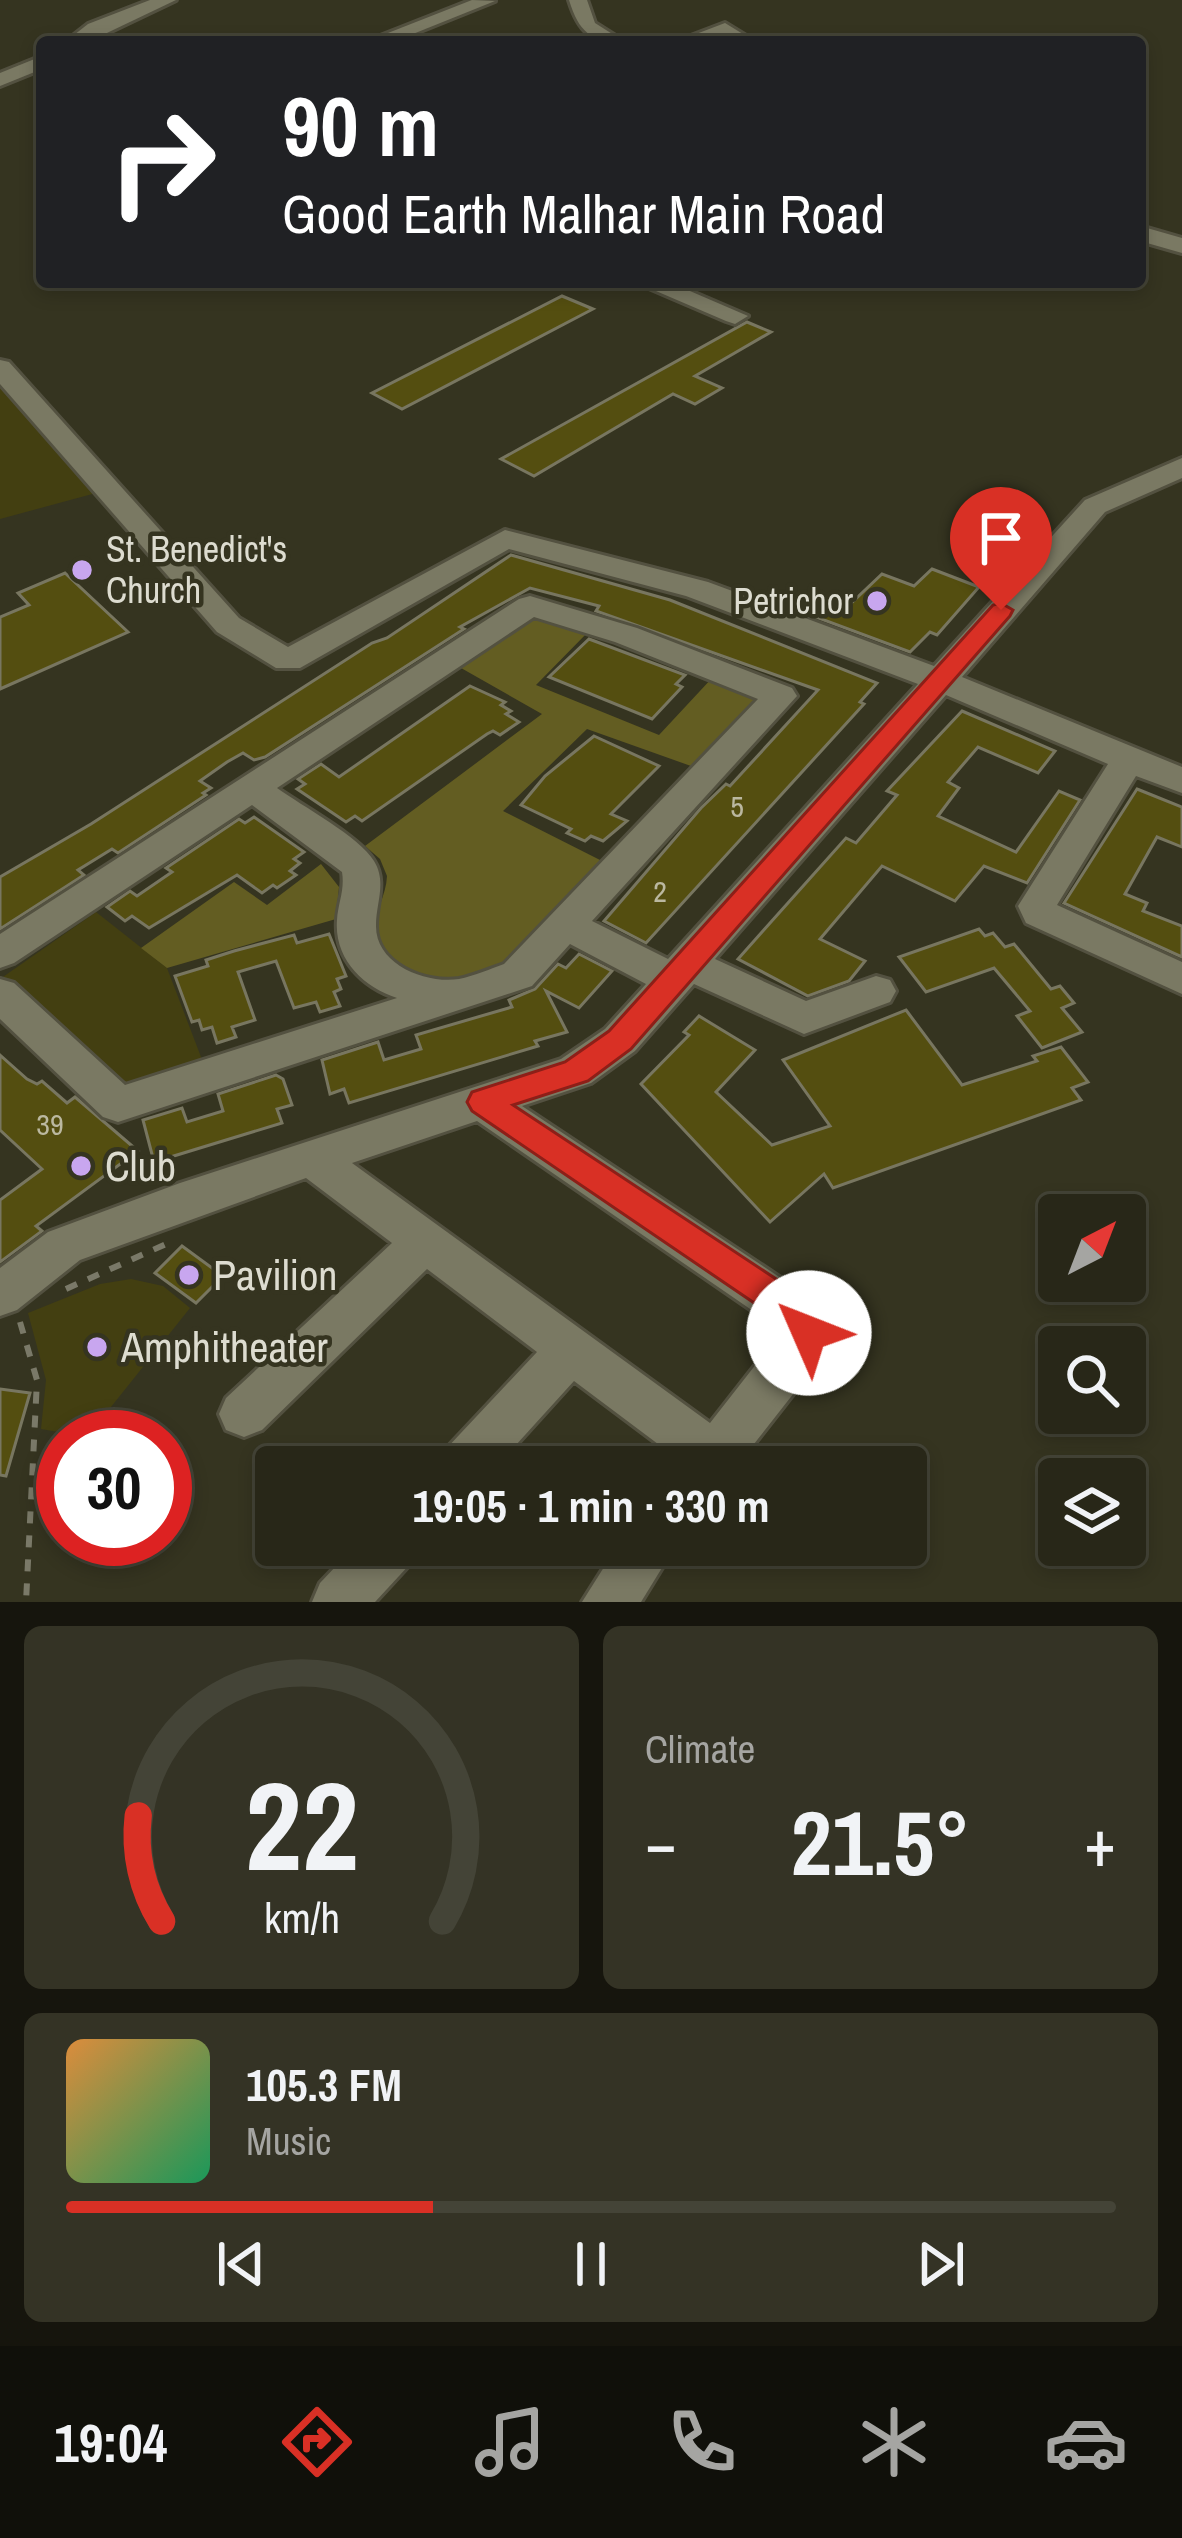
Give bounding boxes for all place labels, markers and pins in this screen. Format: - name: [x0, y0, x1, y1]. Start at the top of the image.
- pin: [950, 487, 1052, 610]
- place label: St. Benedict's Church: [106, 525, 287, 614]
- marker: St. Benedict's Church: [69, 557, 95, 583]
- place label: Petrichor: [733, 577, 853, 625]
- marker: Petrichor: [864, 588, 890, 614]
- place label: Club: [105, 1138, 176, 1194]
- marker: Club: [68, 1153, 94, 1179]
- place label: Pavilion: [213, 1247, 337, 1303]
- marker: Pavilion: [176, 1262, 202, 1288]
- place label: Amphitheater: [120, 1319, 328, 1375]
- marker: Amphitheater: [84, 1334, 110, 1360]

